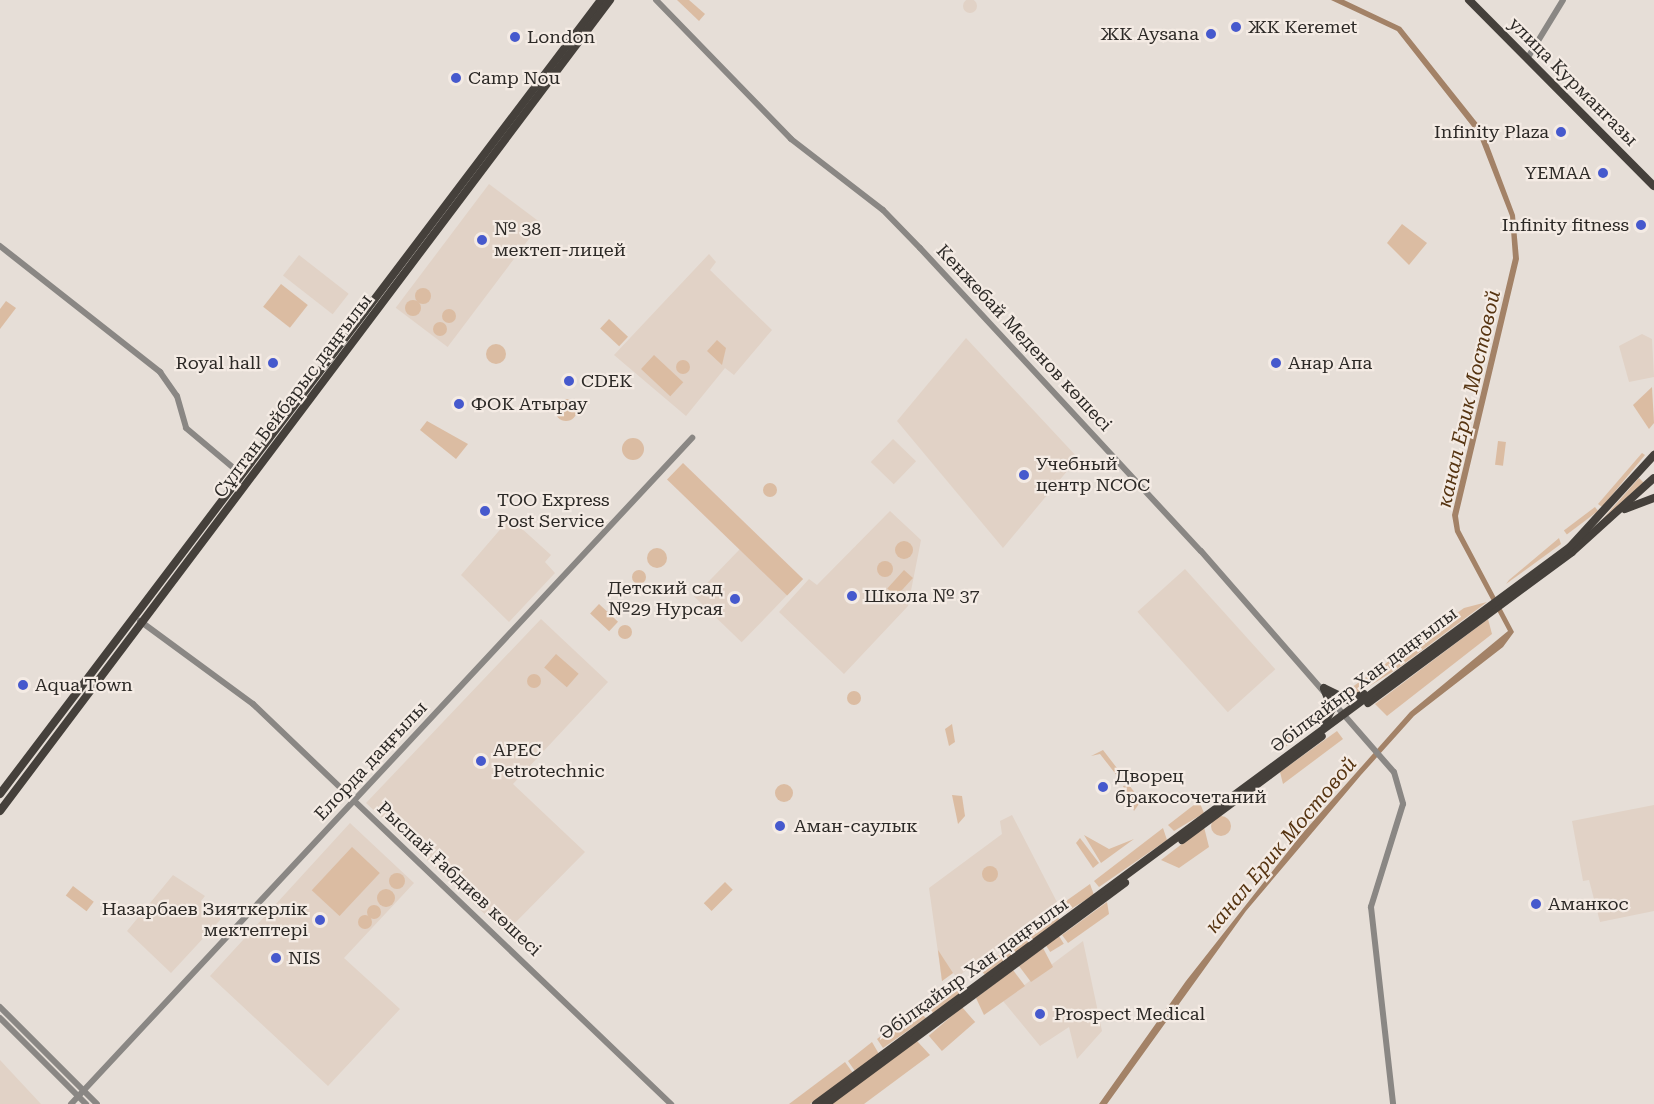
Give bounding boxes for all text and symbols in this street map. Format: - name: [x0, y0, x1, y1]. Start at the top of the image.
- street label: улица Курмангазы: [1504, 13, 1642, 151]
- place label: ЖК Keremet: [1248, 16, 1357, 38]
- marker: ЖК Keremet: [1229, 20, 1243, 34]
- place label: ЖК Aysana: [1100, 23, 1199, 45]
- place label: London: [527, 26, 595, 48]
- marker: ЖК Aysana: [1204, 27, 1218, 41]
- marker: London: [508, 30, 522, 44]
- place label: Camp Nou: [468, 67, 560, 89]
- marker: Camp Nou: [449, 71, 463, 85]
- place label: Infinity Plaza: [1434, 121, 1549, 143]
- marker: Infinity Plaza: [1554, 125, 1568, 139]
- place label: YEMAA: [1524, 162, 1591, 184]
- marker: YEMAA: [1596, 166, 1610, 180]
- place label: Infinity fitness: [1502, 214, 1629, 236]
- marker: Infinity fitness: [1634, 218, 1648, 232]
- place label: № 38 мектеп-лицей: [494, 219, 626, 262]
- marker: № 38 мектеп-лицей: [475, 233, 489, 247]
- street label: Кенжебай Меденов көшесі: [932, 240, 1116, 436]
- water label: канал Ерик Мостовой: [1432, 288, 1506, 510]
- street label: Сұлтан Бейбарыс даңғылы: [209, 290, 377, 502]
- place label: Royal hall: [175, 352, 261, 374]
- place label: Анар Апа: [1288, 352, 1372, 374]
- marker: Royal hall: [266, 356, 280, 370]
- marker: Анар Апа: [1269, 356, 1283, 370]
- place label: CDEK: [581, 370, 632, 392]
- marker: CDEK: [562, 374, 576, 388]
- place label: ФОК Атырау: [471, 393, 588, 415]
- marker: ФОК Атырау: [452, 397, 466, 411]
- place label: Учебный центр NCOC: [1036, 454, 1150, 496]
- marker: Учебный центр NCOC: [1017, 468, 1031, 482]
- place label: ТОО Express Post Service: [497, 490, 610, 532]
- marker: ТОО Express Post Service: [478, 504, 492, 518]
- place label: Детский сад №29 Нурсая: [607, 578, 723, 620]
- place label: Школа № 37: [864, 585, 980, 607]
- marker: Школа № 37: [845, 589, 859, 603]
- marker: Детский сад №29 Нурсая: [728, 592, 742, 606]
- street label: Әбілқайыр Хан даңғылы: [1266, 603, 1462, 757]
- place label: Aqua Town: [35, 674, 133, 696]
- marker: Aqua Town: [16, 678, 30, 692]
- street label: Елорда даңғылы: [310, 697, 432, 825]
- place label: APEC Petrotechnic: [493, 740, 605, 783]
- water label: канал Ерик Мостовой: [1200, 752, 1362, 938]
- marker: APEC Petrotechnic: [474, 754, 488, 768]
- place label: Дворец бракосочетаний: [1115, 766, 1266, 808]
- marker: Дворец бракосочетаний: [1096, 780, 1110, 794]
- street label: Рыспай Ғабдиев көшесі: [372, 797, 546, 961]
- place label: Аман-саулык: [794, 815, 918, 837]
- marker: Аман-саулык: [771, 817, 789, 835]
- street label: Әбілқайыр Хан даңғылы: [875, 893, 1073, 1045]
- place label: Аманкос: [1548, 893, 1629, 915]
- marker: Аманкос: [1529, 897, 1543, 911]
- place label: Назарбаев Зияткерлік мектептері: [102, 899, 308, 942]
- marker: Назарбаев Зияткерлік мектептері: [313, 913, 327, 927]
- place label: NIS: [288, 947, 320, 969]
- marker: NIS: [269, 951, 283, 965]
- place label: Prospect Medical: [1054, 1003, 1205, 1025]
- marker: Prospect Medical: [1031, 1005, 1049, 1023]

